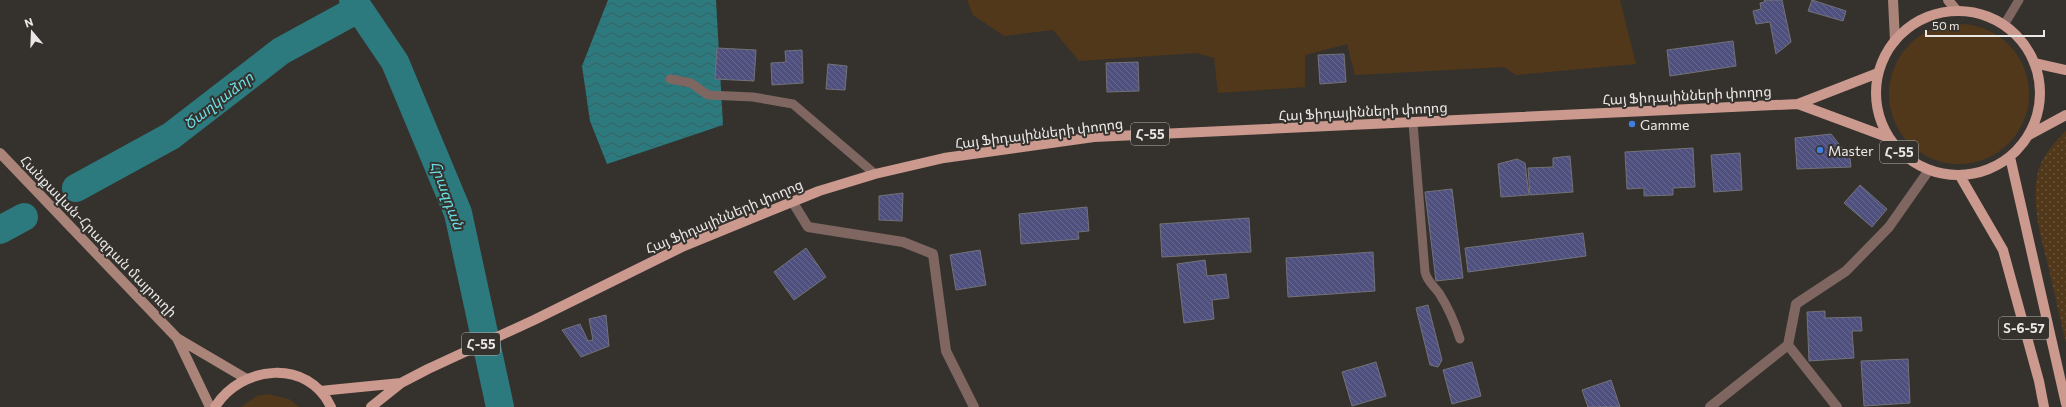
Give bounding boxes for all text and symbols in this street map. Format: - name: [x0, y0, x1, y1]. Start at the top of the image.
- north arrow: [12, 12, 52, 52]
- scale bar: [1926, 12, 2044, 38]
- text: N: [23, 15, 35, 30]
- text: 50 m: [1932, 18, 1960, 32]
- water label: Ծաղկաձոր: [180, 67, 258, 133]
- street label: Հայ Ֆիդայինների փողոց: [1602, 82, 1772, 108]
- street label: Հայ Ֆիդայինների փողոց: [1278, 98, 1448, 124]
- street label: Հայ Ֆիդայինների փողոց: [954, 114, 1124, 152]
- place label: Gamme: [1640, 116, 1689, 133]
- marker: Gamme: [1627, 119, 1637, 129]
- road number: Հ-55: [1131, 123, 1169, 145]
- road number: Հ-55: [1880, 141, 1918, 163]
- place label: Master: [1828, 142, 1874, 159]
- marker: Master: [1815, 145, 1825, 155]
- street label: Հանքավան-Հրազդան մայրուղի: [17, 152, 181, 320]
- water label: Հրազդան: [426, 158, 469, 233]
- street label: Հայ Ֆիդայինների փողոց: [643, 175, 805, 257]
- road number: Տ-6-57: [1999, 317, 2049, 339]
- road number: Հ-55: [462, 333, 500, 355]

